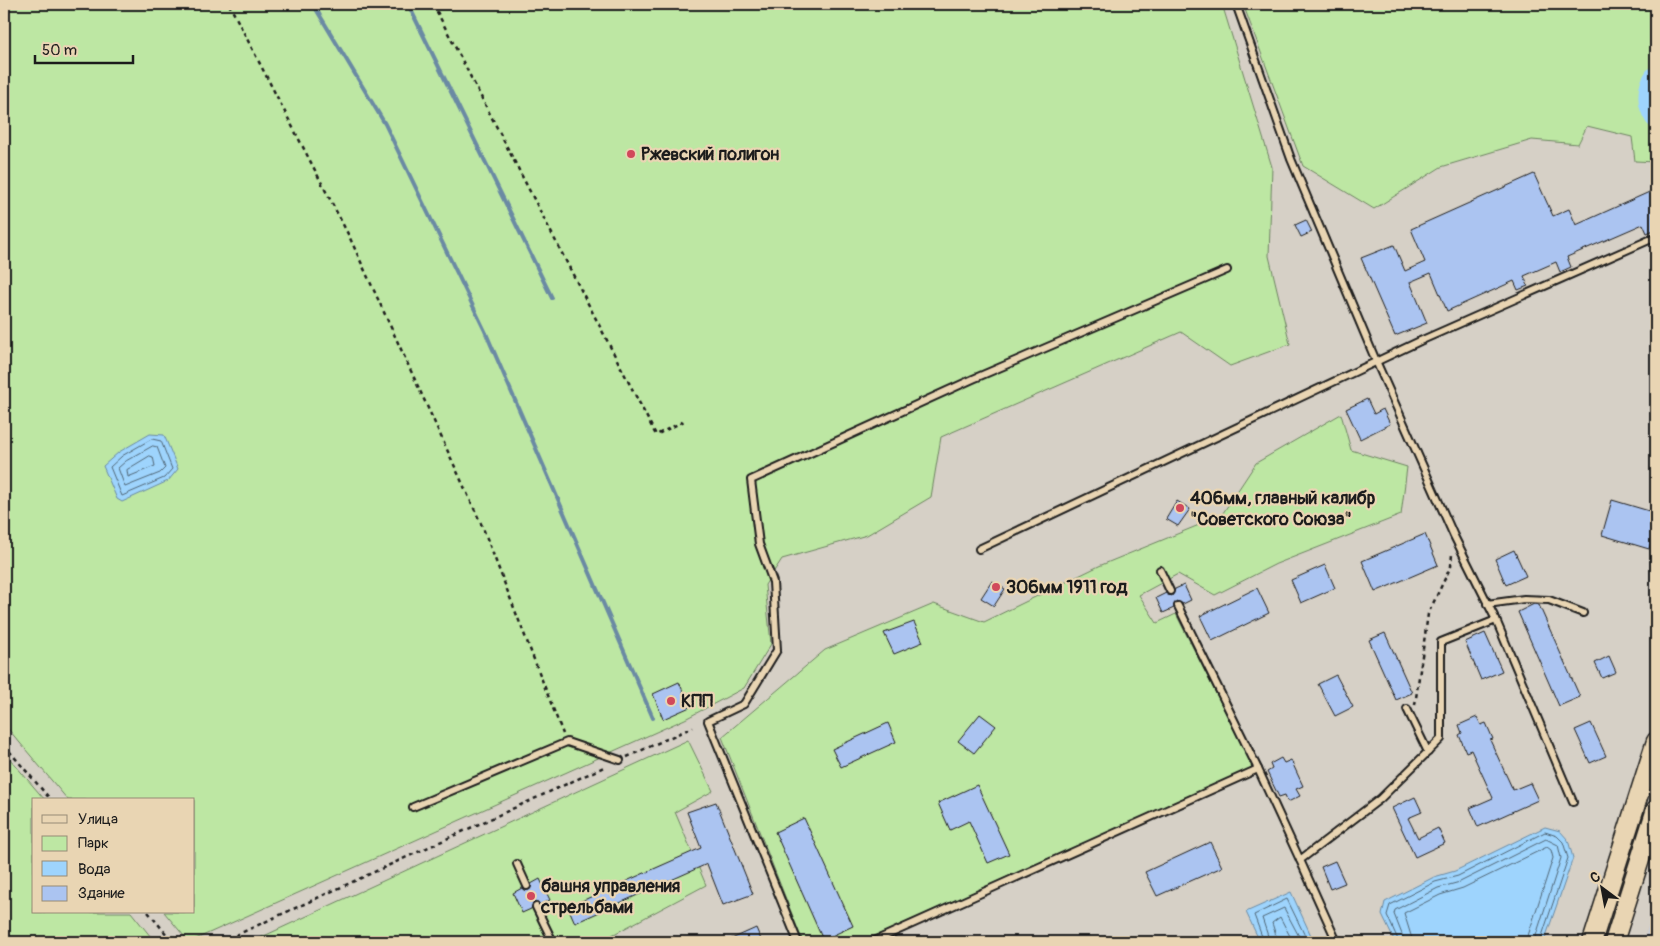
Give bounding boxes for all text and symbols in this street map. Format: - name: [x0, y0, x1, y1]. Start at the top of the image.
- scale bar: [35, 32, 132, 64]
- text: 50 m: [42, 41, 77, 60]
- place label: Ржевский полигон: [641, 143, 779, 166]
- marker: Ржевский полигон: [625, 148, 637, 160]
- place label: 406мм, главный калибр "Советского Союза": [1190, 487, 1376, 531]
- marker: 406мм, главный калибр "Советского Союза": [1174, 502, 1186, 514]
- place label: 306мм 1911 год: [1006, 576, 1128, 599]
- marker: 306мм 1911 год: [990, 581, 1002, 593]
- place label: КПП: [681, 690, 713, 713]
- marker: КПП: [665, 695, 677, 707]
- legend: [32, 798, 195, 914]
- text: Улица: [78, 810, 118, 829]
- text: Парк: [78, 834, 109, 853]
- text: Вода: [78, 860, 111, 879]
- north arrow: [1578, 864, 1628, 914]
- text: С: [1587, 868, 1604, 887]
- place label: башня управления стрельбами: [540, 875, 680, 919]
- text: Здание: [78, 884, 125, 903]
- marker: башня управления стрельбами: [525, 890, 537, 902]

